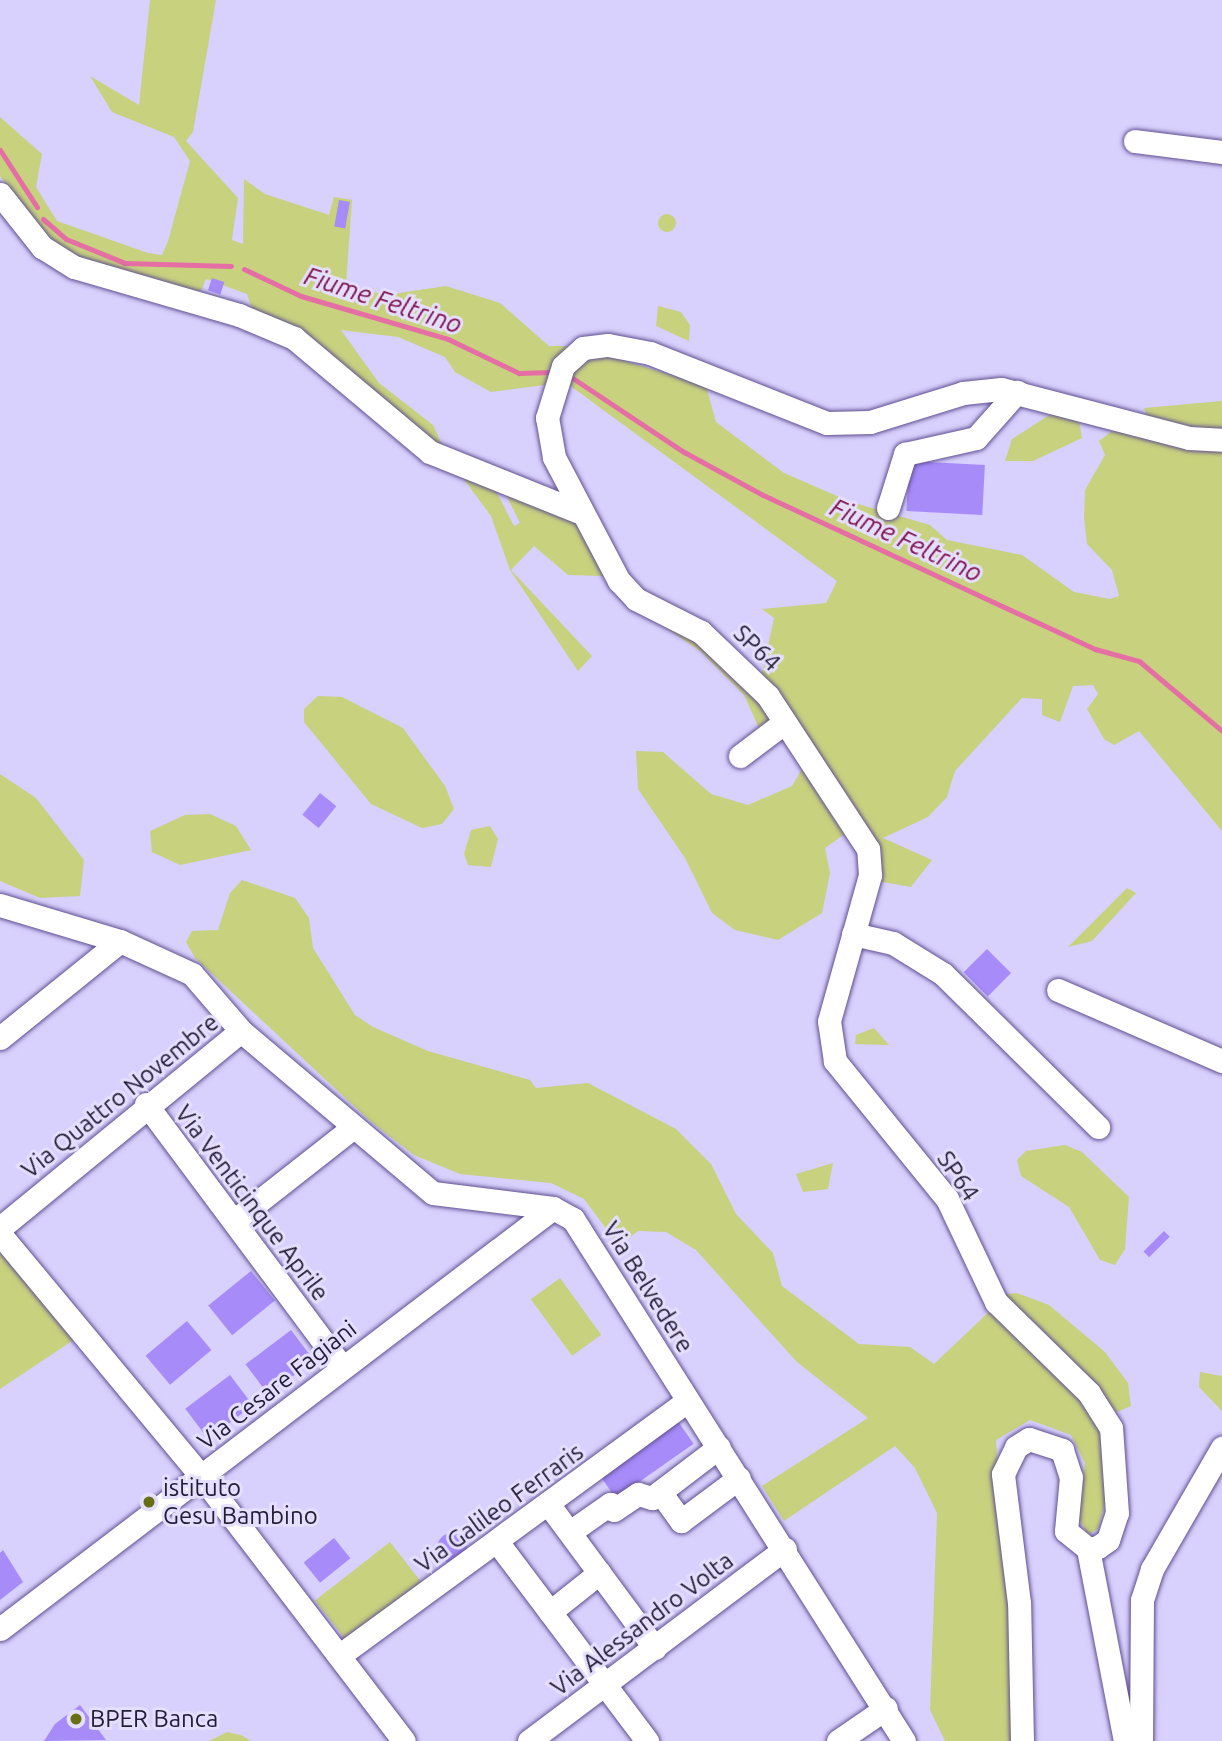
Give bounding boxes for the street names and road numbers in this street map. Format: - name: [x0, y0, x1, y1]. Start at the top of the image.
- street label: SP64: [728, 619, 786, 677]
- street label: Via Quattro Novembre: [16, 1008, 224, 1184]
- street label: Via Venticinque Aprile: [169, 1099, 335, 1307]
- street label: SP64: [931, 1146, 985, 1206]
- street label: Via Belvedere: [596, 1216, 700, 1358]
- street label: Via Cesare Fagiani: [192, 1314, 362, 1456]
- street label: Via Galileo Ferraris: [409, 1437, 589, 1579]
- street label: Via Alessandro Volta: [545, 1546, 739, 1702]

